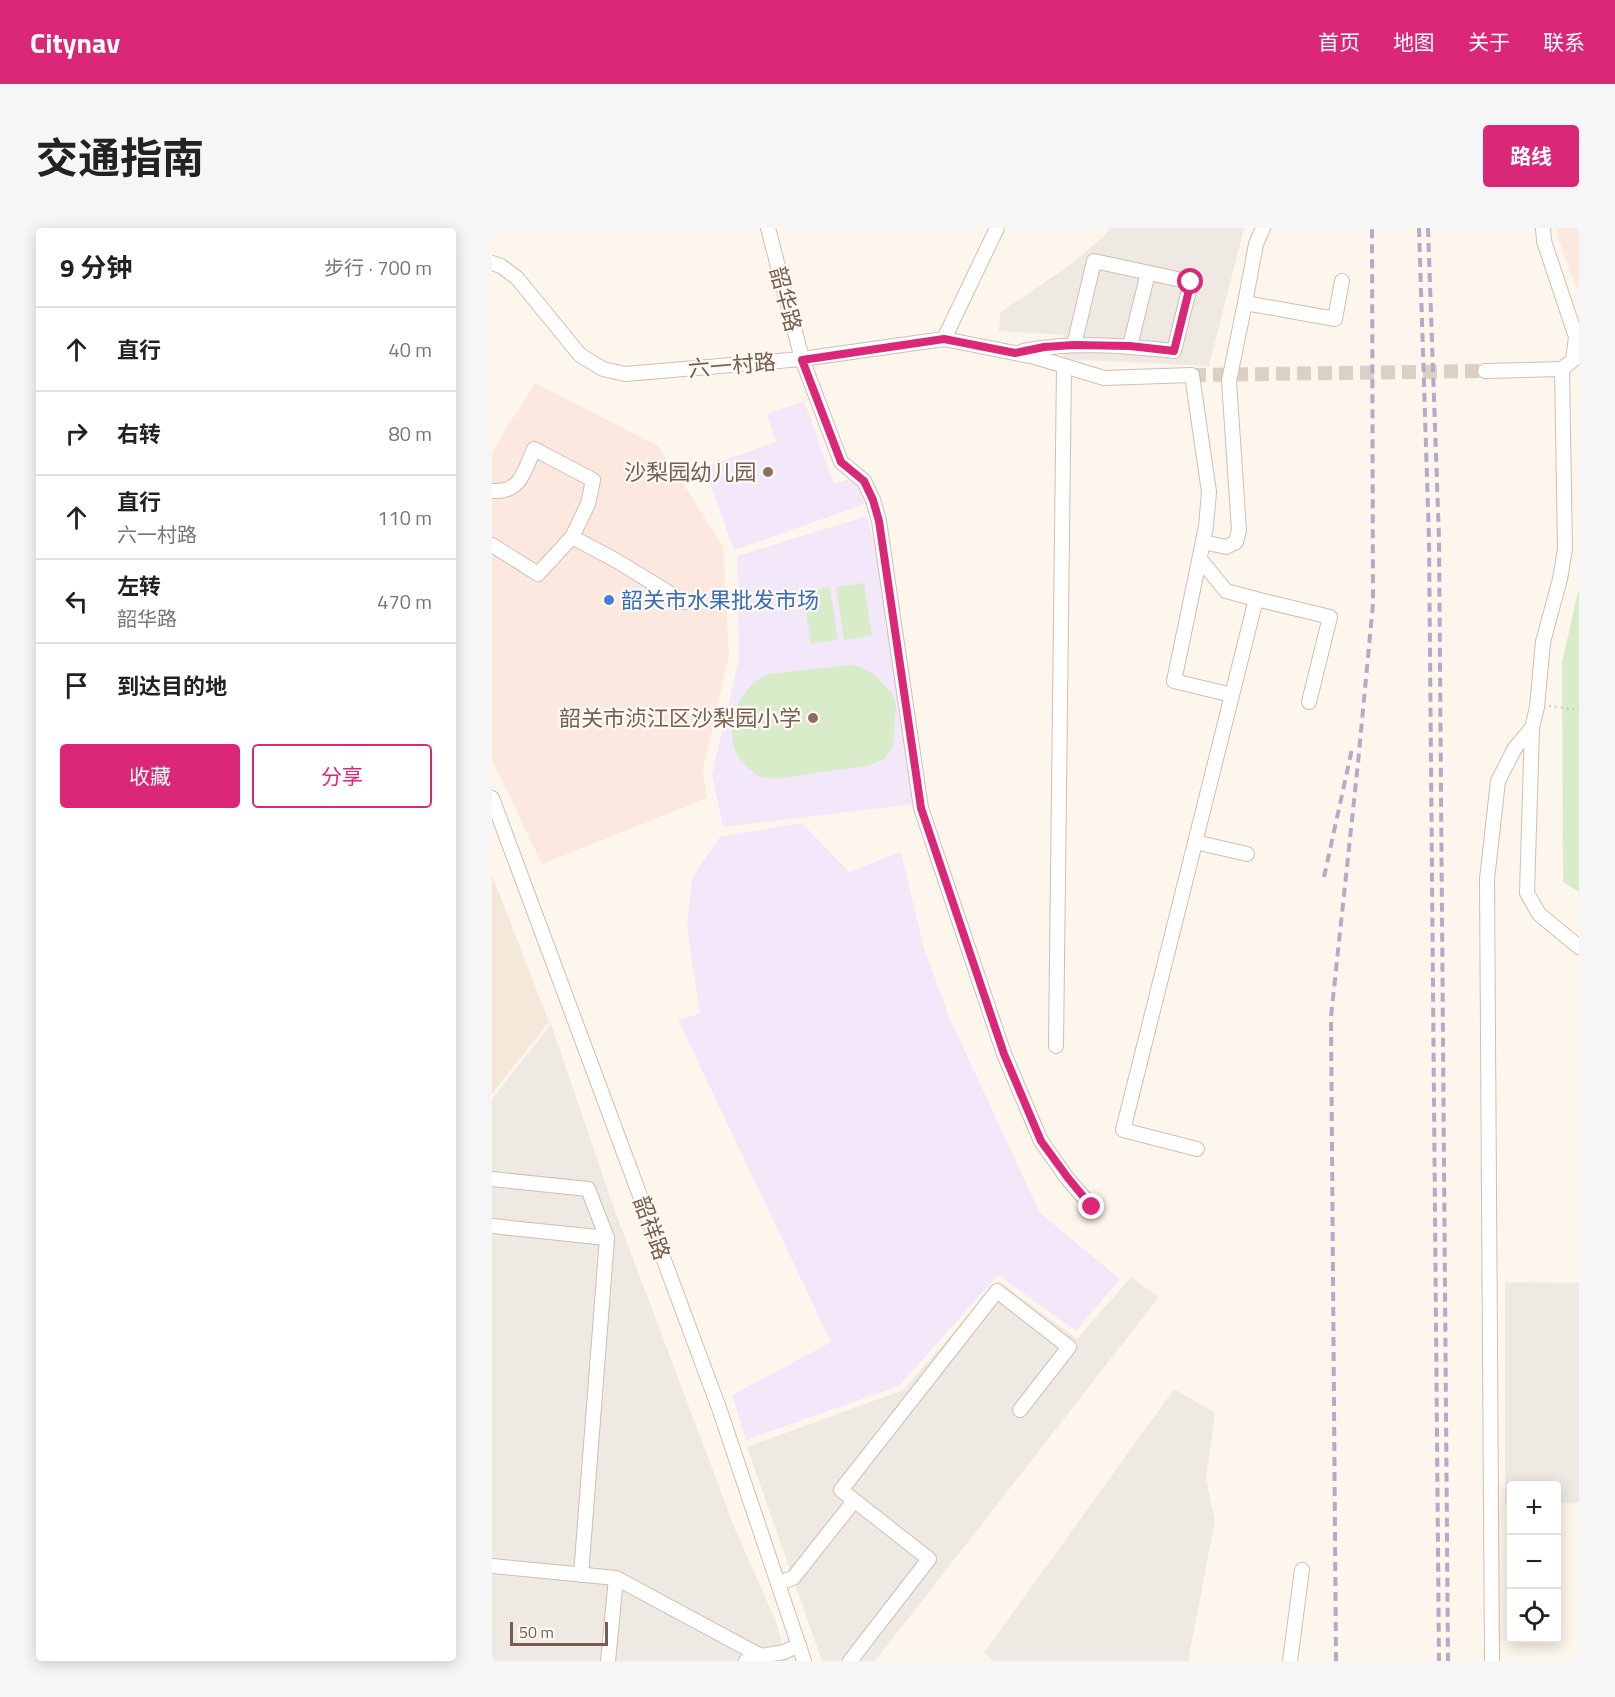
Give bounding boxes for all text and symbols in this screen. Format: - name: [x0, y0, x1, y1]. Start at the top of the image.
- text: Citynav: [30, 21, 120, 64]
- text: 首页: [1318, 26, 1360, 58]
- text: 地图: [1393, 26, 1435, 58]
- text: 关于: [1468, 26, 1510, 58]
- text: 联系: [1543, 26, 1585, 58]
- text: 交通指南: [36, 125, 204, 189]
- button: 路线: [1483, 125, 1579, 187]
- text: 9 分钟: [60, 248, 132, 287]
- text: 步行 · 700 m: [324, 252, 432, 283]
- street label: 韶华路: [761, 263, 811, 335]
- route start: [1177, 268, 1203, 294]
- icon: ahead: [60, 333, 93, 366]
- text: 直行: [117, 333, 161, 367]
- text: 40 m: [388, 334, 432, 365]
- street label: 六一村路: [687, 344, 777, 386]
- icon: right: [60, 417, 93, 450]
- text: 右转: [117, 417, 161, 451]
- text: 80 m: [388, 418, 432, 449]
- place label: 沙梨园幼儿园: [624, 455, 756, 489]
- marker: 沙梨园幼儿园: [761, 465, 775, 479]
- text: 直行: [117, 485, 161, 519]
- icon: ahead: [60, 501, 93, 534]
- text: 110 m: [377, 502, 432, 533]
- text: 六一村路: [117, 519, 197, 550]
- text: 左转: [117, 569, 161, 603]
- place label: 韶关市水果批发市场: [621, 583, 819, 617]
- icon: left: [60, 585, 93, 618]
- text: 470 m: [377, 586, 432, 617]
- marker: 韶关市水果批发市场: [602, 593, 616, 607]
- text: 韶华路: [117, 603, 177, 634]
- icon: arrive: [60, 669, 93, 702]
- text: 到达目的地: [117, 669, 227, 703]
- place label: 韶关市浈江区沙梨园小学: [559, 701, 801, 735]
- marker: 韶关市浈江区沙梨园小学: [806, 711, 820, 725]
- button: 收藏: [60, 744, 240, 808]
- button: 分享: [252, 744, 432, 808]
- street label: 韶祥路: [625, 1191, 679, 1265]
- route end: [1078, 1193, 1104, 1219]
- map controls: [1507, 1481, 1561, 1643]
- button: +: [1507, 1481, 1561, 1535]
- button: −: [1507, 1535, 1561, 1589]
- button: locate: [1507, 1589, 1561, 1643]
- scale bar: [510, 1619, 608, 1646]
- text: 50 m: [519, 1620, 554, 1644]

